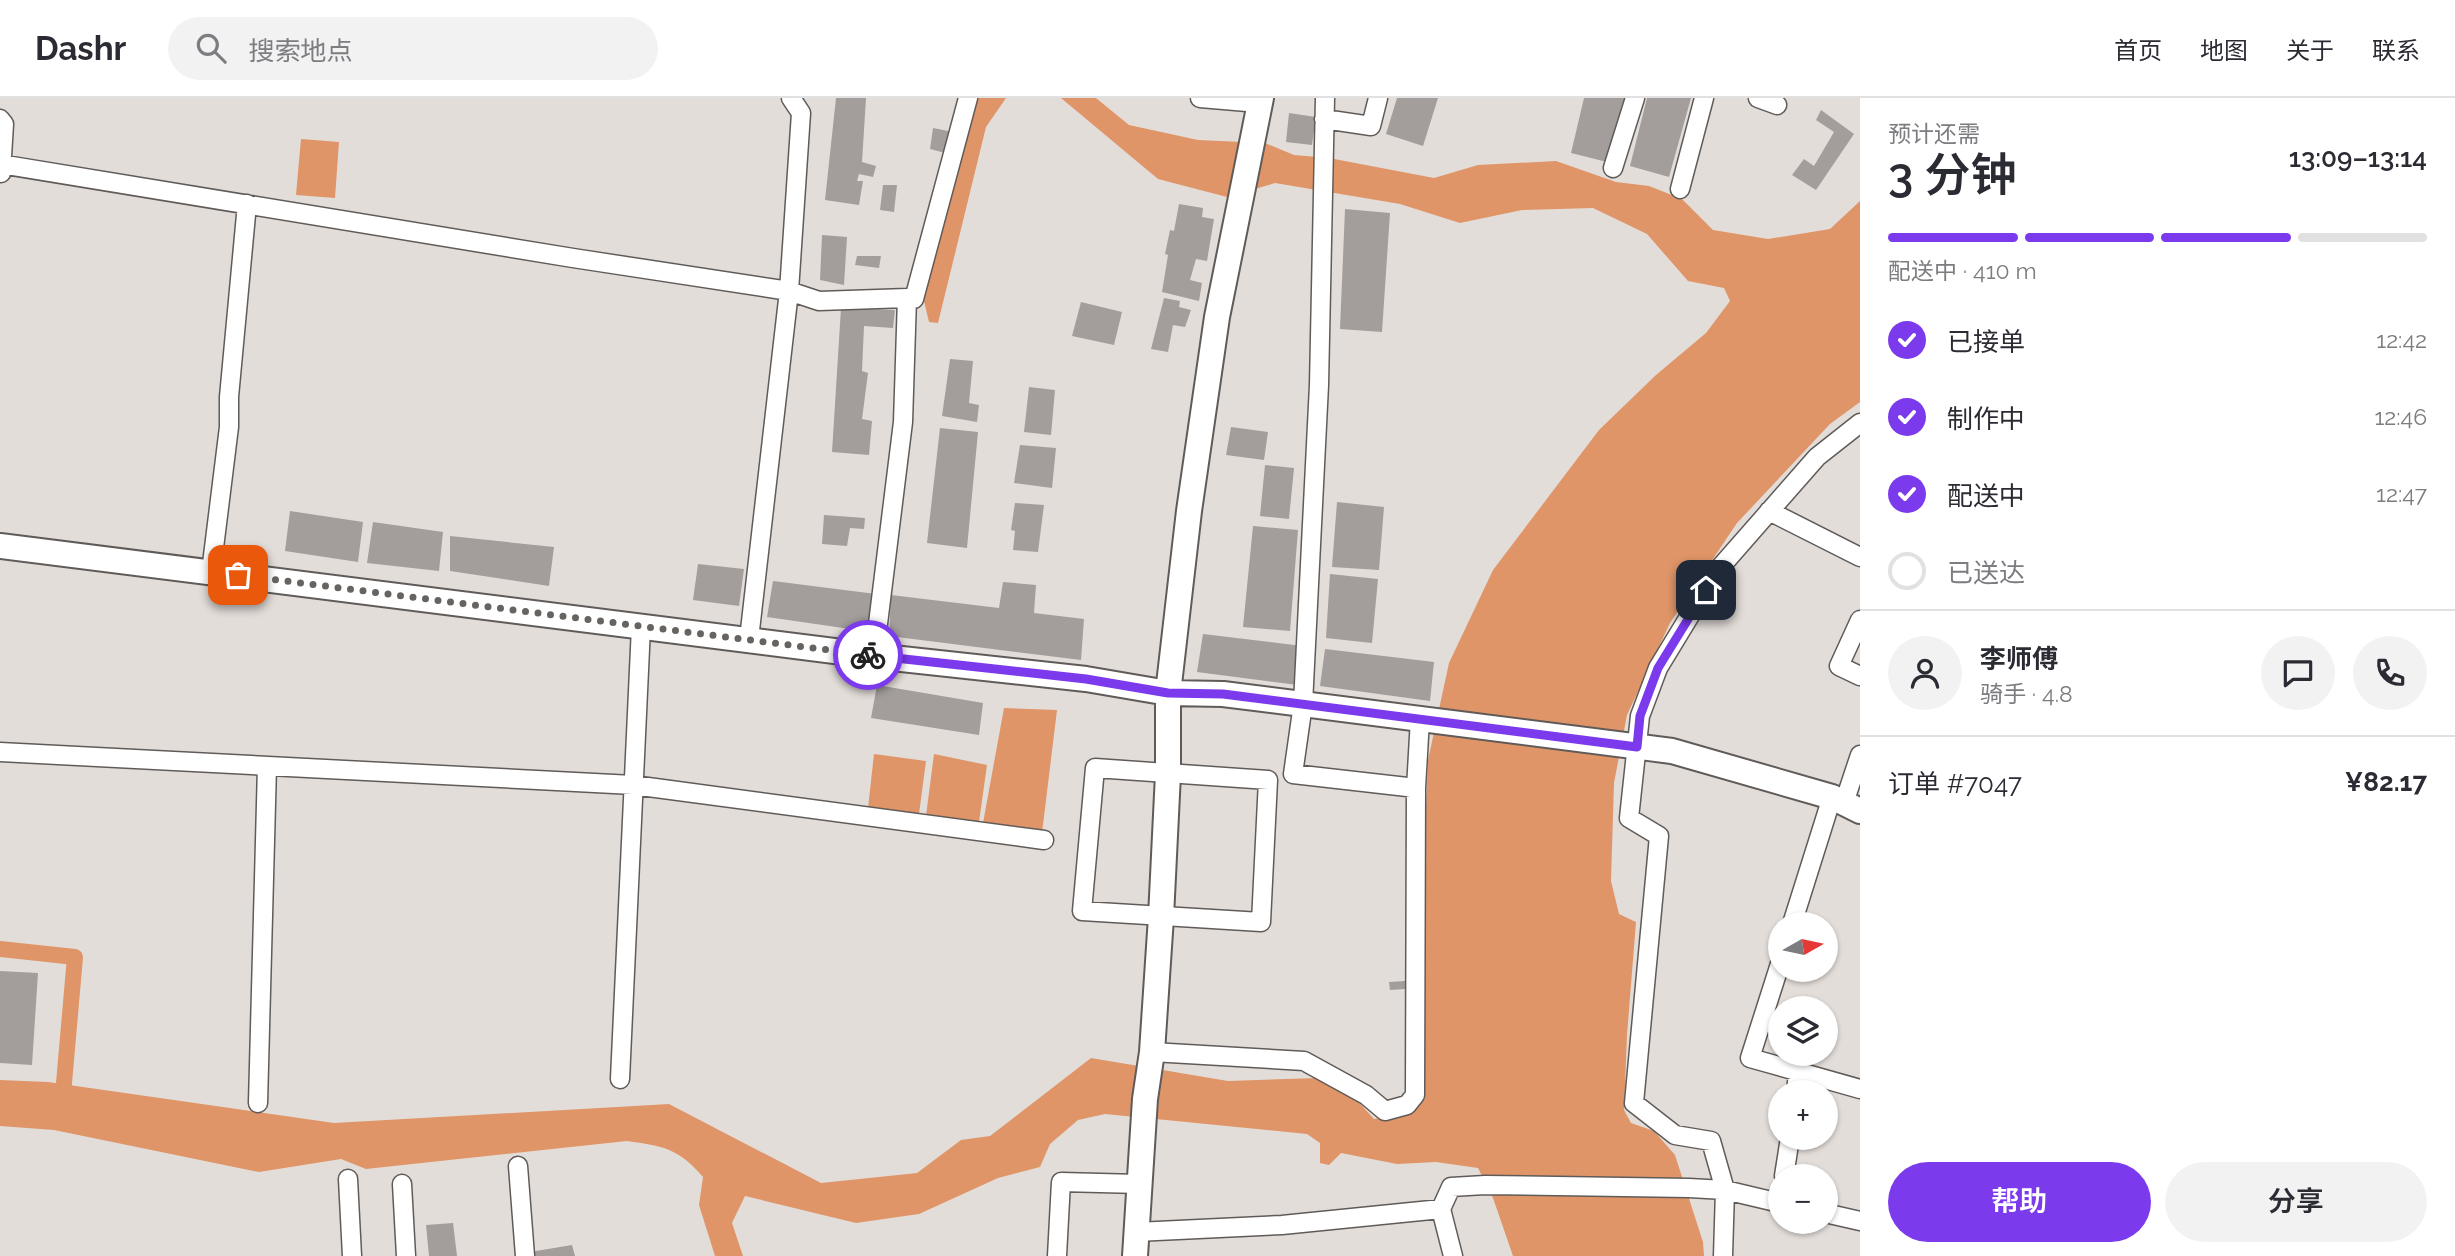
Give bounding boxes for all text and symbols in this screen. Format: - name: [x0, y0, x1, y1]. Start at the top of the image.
- search box: [168, 17, 658, 80]
- text: Dashr: [35, 29, 126, 68]
- icon: search: [192, 29, 230, 67]
- text: 搜索地点: [248, 36, 352, 66]
- text: 首页: [2114, 36, 2162, 65]
- text: 地图: [2200, 36, 2248, 65]
- text: 关于: [2286, 36, 2334, 65]
- text: 联系: [2372, 36, 2420, 65]
- text: 预计还需: [1888, 120, 1980, 147]
- text: 13:09–13:14: [2289, 143, 2427, 173]
- text: 3 分钟: [1888, 148, 2017, 202]
- text: 配送中 · 410 m: [1888, 257, 2037, 284]
- icon: check: [1888, 321, 1926, 359]
- text: 12:42: [2376, 326, 2427, 353]
- text: 已接单: [1947, 327, 2025, 357]
- icon: check: [1888, 398, 1926, 436]
- text: 12:46: [2374, 403, 2427, 430]
- text: 制作中: [1947, 404, 2025, 434]
- icon: check: [1888, 475, 1926, 513]
- text: 12:47: [2376, 480, 2427, 507]
- text: 配送中: [1947, 481, 2025, 511]
- pin: [208, 545, 268, 605]
- icon: bag: [219, 556, 257, 594]
- text: 已送达: [1947, 558, 2025, 588]
- pin: [1676, 560, 1736, 620]
- icon: home: [1687, 571, 1725, 609]
- courier: [833, 620, 903, 690]
- icon: bike: [849, 636, 887, 674]
- button: person: [1888, 636, 1962, 710]
- button: chat: [2261, 636, 2335, 710]
- button: phone: [2353, 636, 2427, 710]
- text: 李师傅: [1980, 644, 2058, 674]
- text: 骑手 · 4.8: [1980, 680, 2073, 707]
- text: ¥82.17: [2345, 767, 2427, 797]
- text: 订单 #7047: [1888, 769, 2022, 799]
- north arrow: [1768, 912, 1838, 982]
- map controls: [1768, 912, 1838, 1234]
- button: layers: [1768, 996, 1838, 1066]
- button: +: [1768, 1080, 1838, 1150]
- button: 帮助: [1888, 1162, 2151, 1242]
- button: 分享: [2165, 1162, 2427, 1242]
- button: −: [1768, 1164, 1838, 1234]

